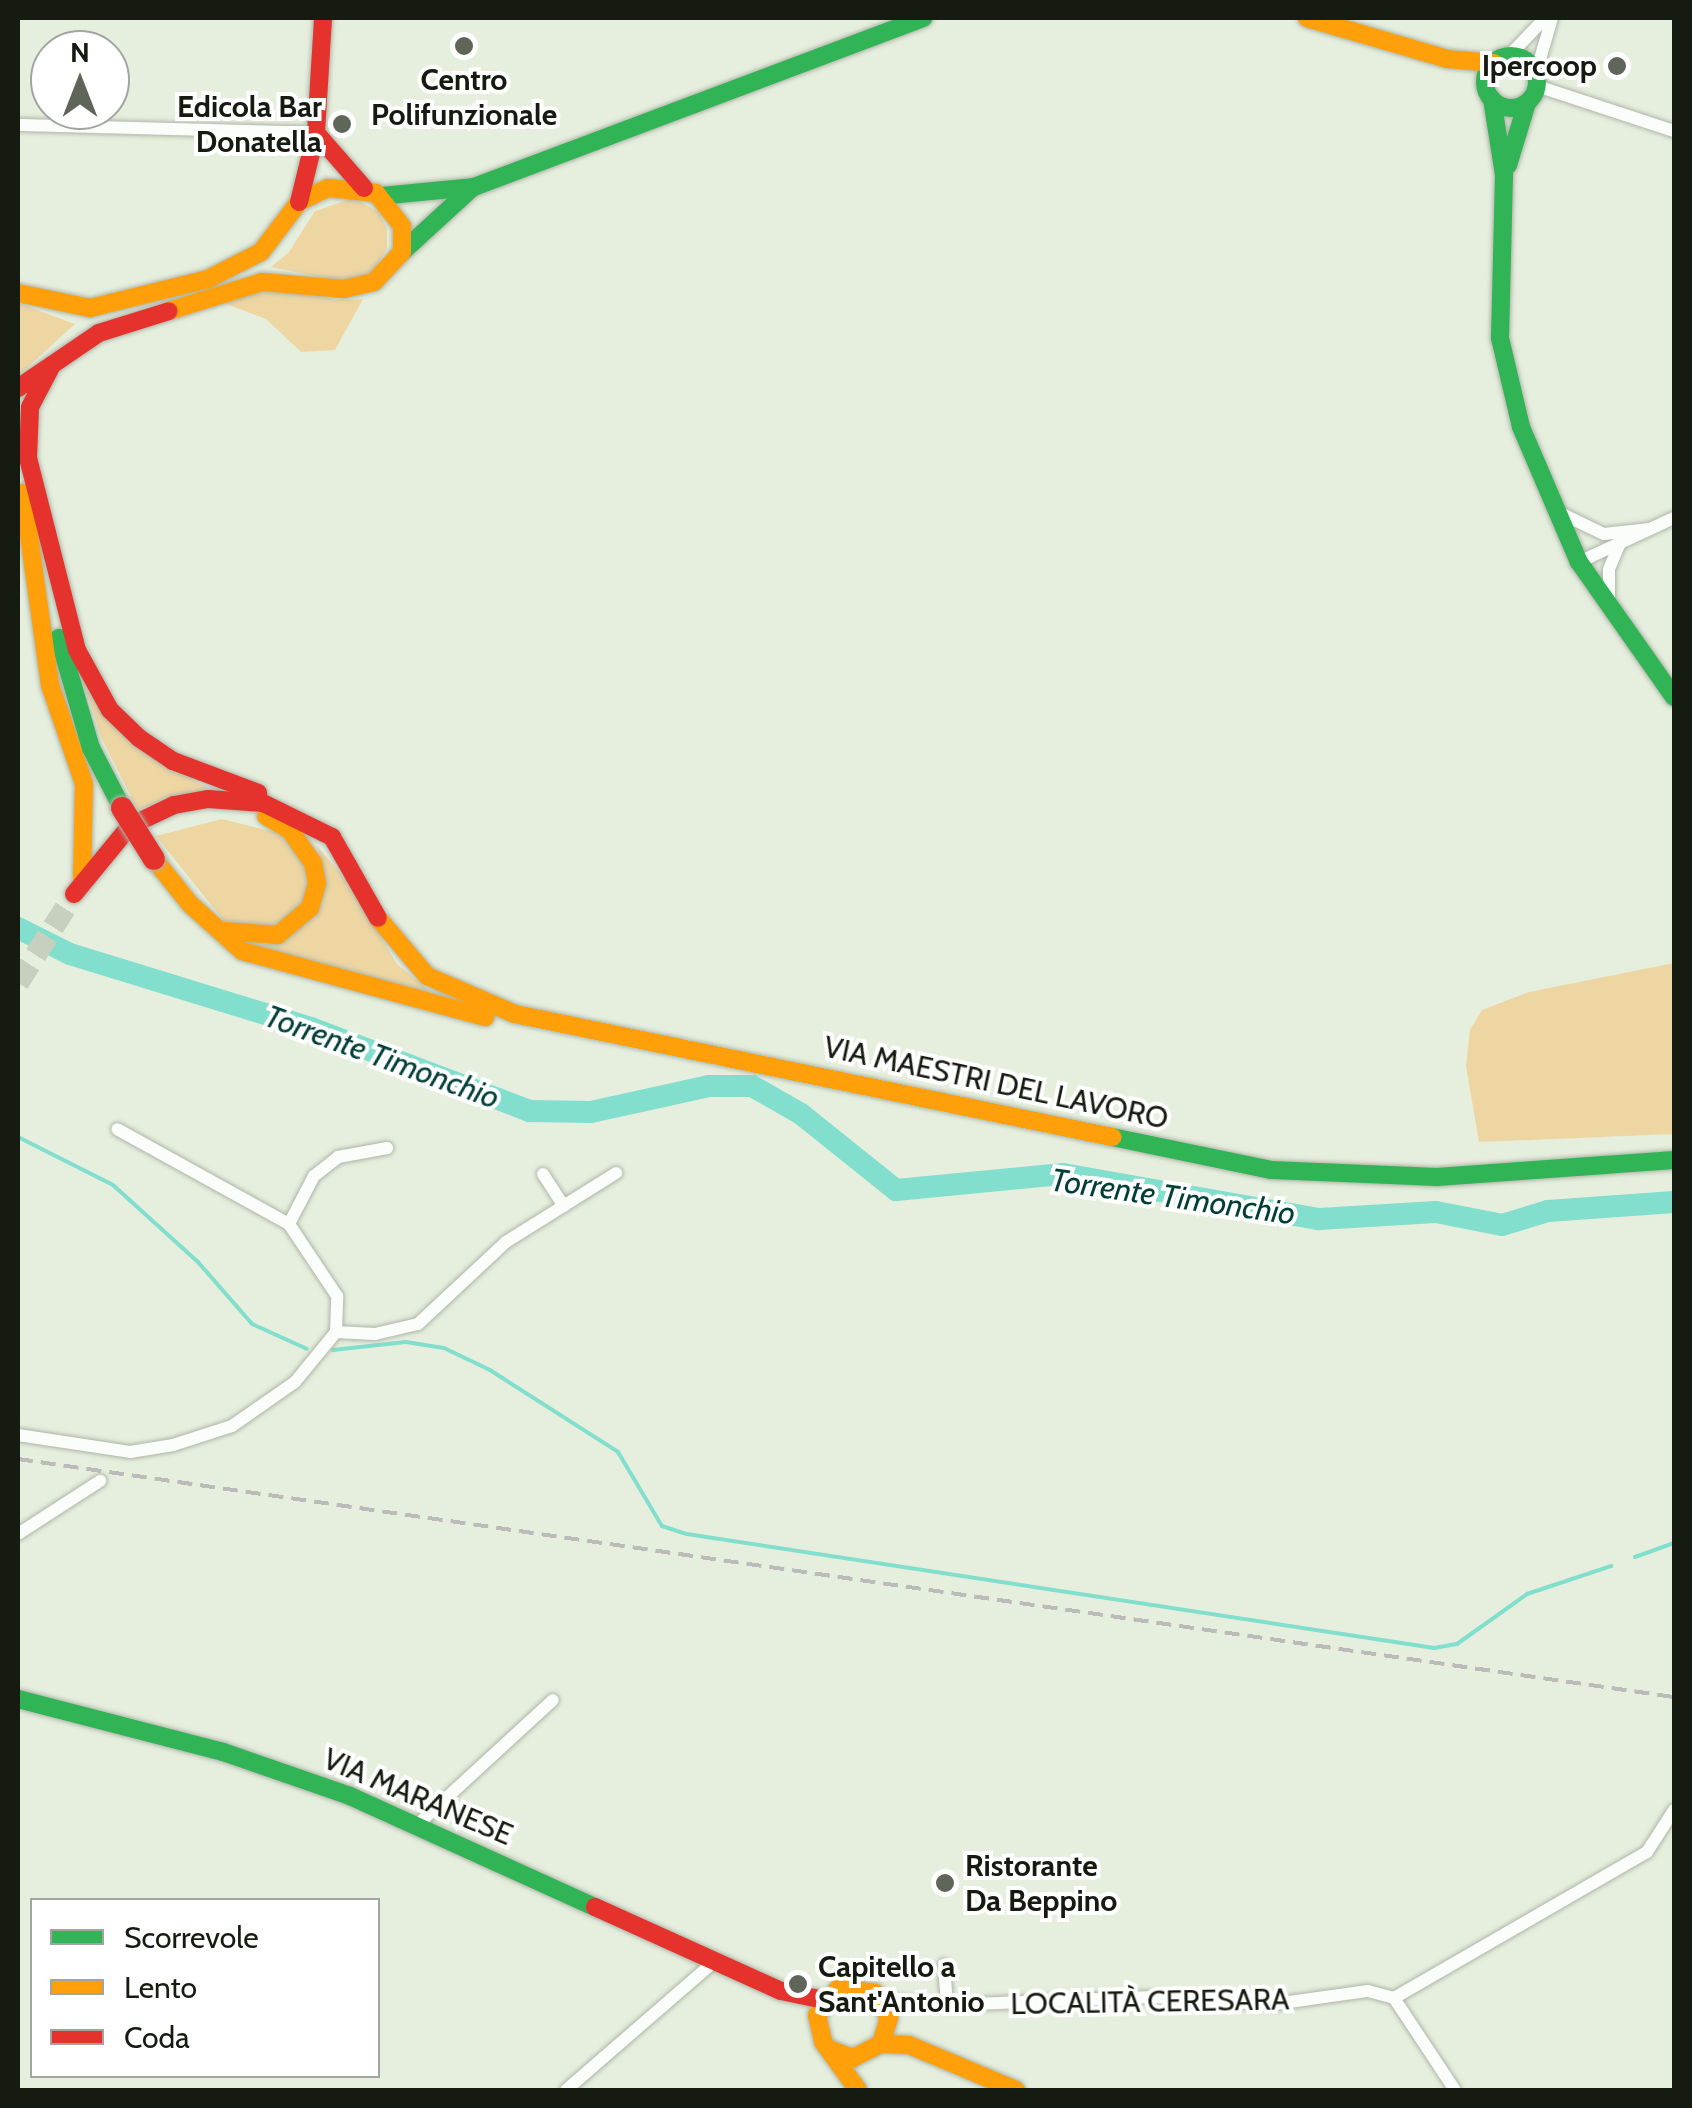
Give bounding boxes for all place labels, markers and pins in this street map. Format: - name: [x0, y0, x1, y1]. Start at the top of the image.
- marker: Centro Polifunzionale: [453, 35, 475, 57]
- place label: Ipercoop: [1482, 48, 1597, 84]
- marker: Ipercoop: [1606, 55, 1628, 77]
- place label: Centro Polifunzionale: [371, 62, 557, 132]
- place label: Edicola Bar Donatella: [177, 89, 322, 160]
- marker: Edicola Bar Donatella: [331, 113, 353, 135]
- place label: Ristorante Da Beppino: [965, 1848, 1117, 1918]
- marker: Ristorante Da Beppino: [934, 1872, 956, 1894]
- place label: Capitello a Sant'Antonio: [818, 1949, 985, 2020]
- marker: Capitello a Sant'Antonio: [787, 1973, 809, 1995]

